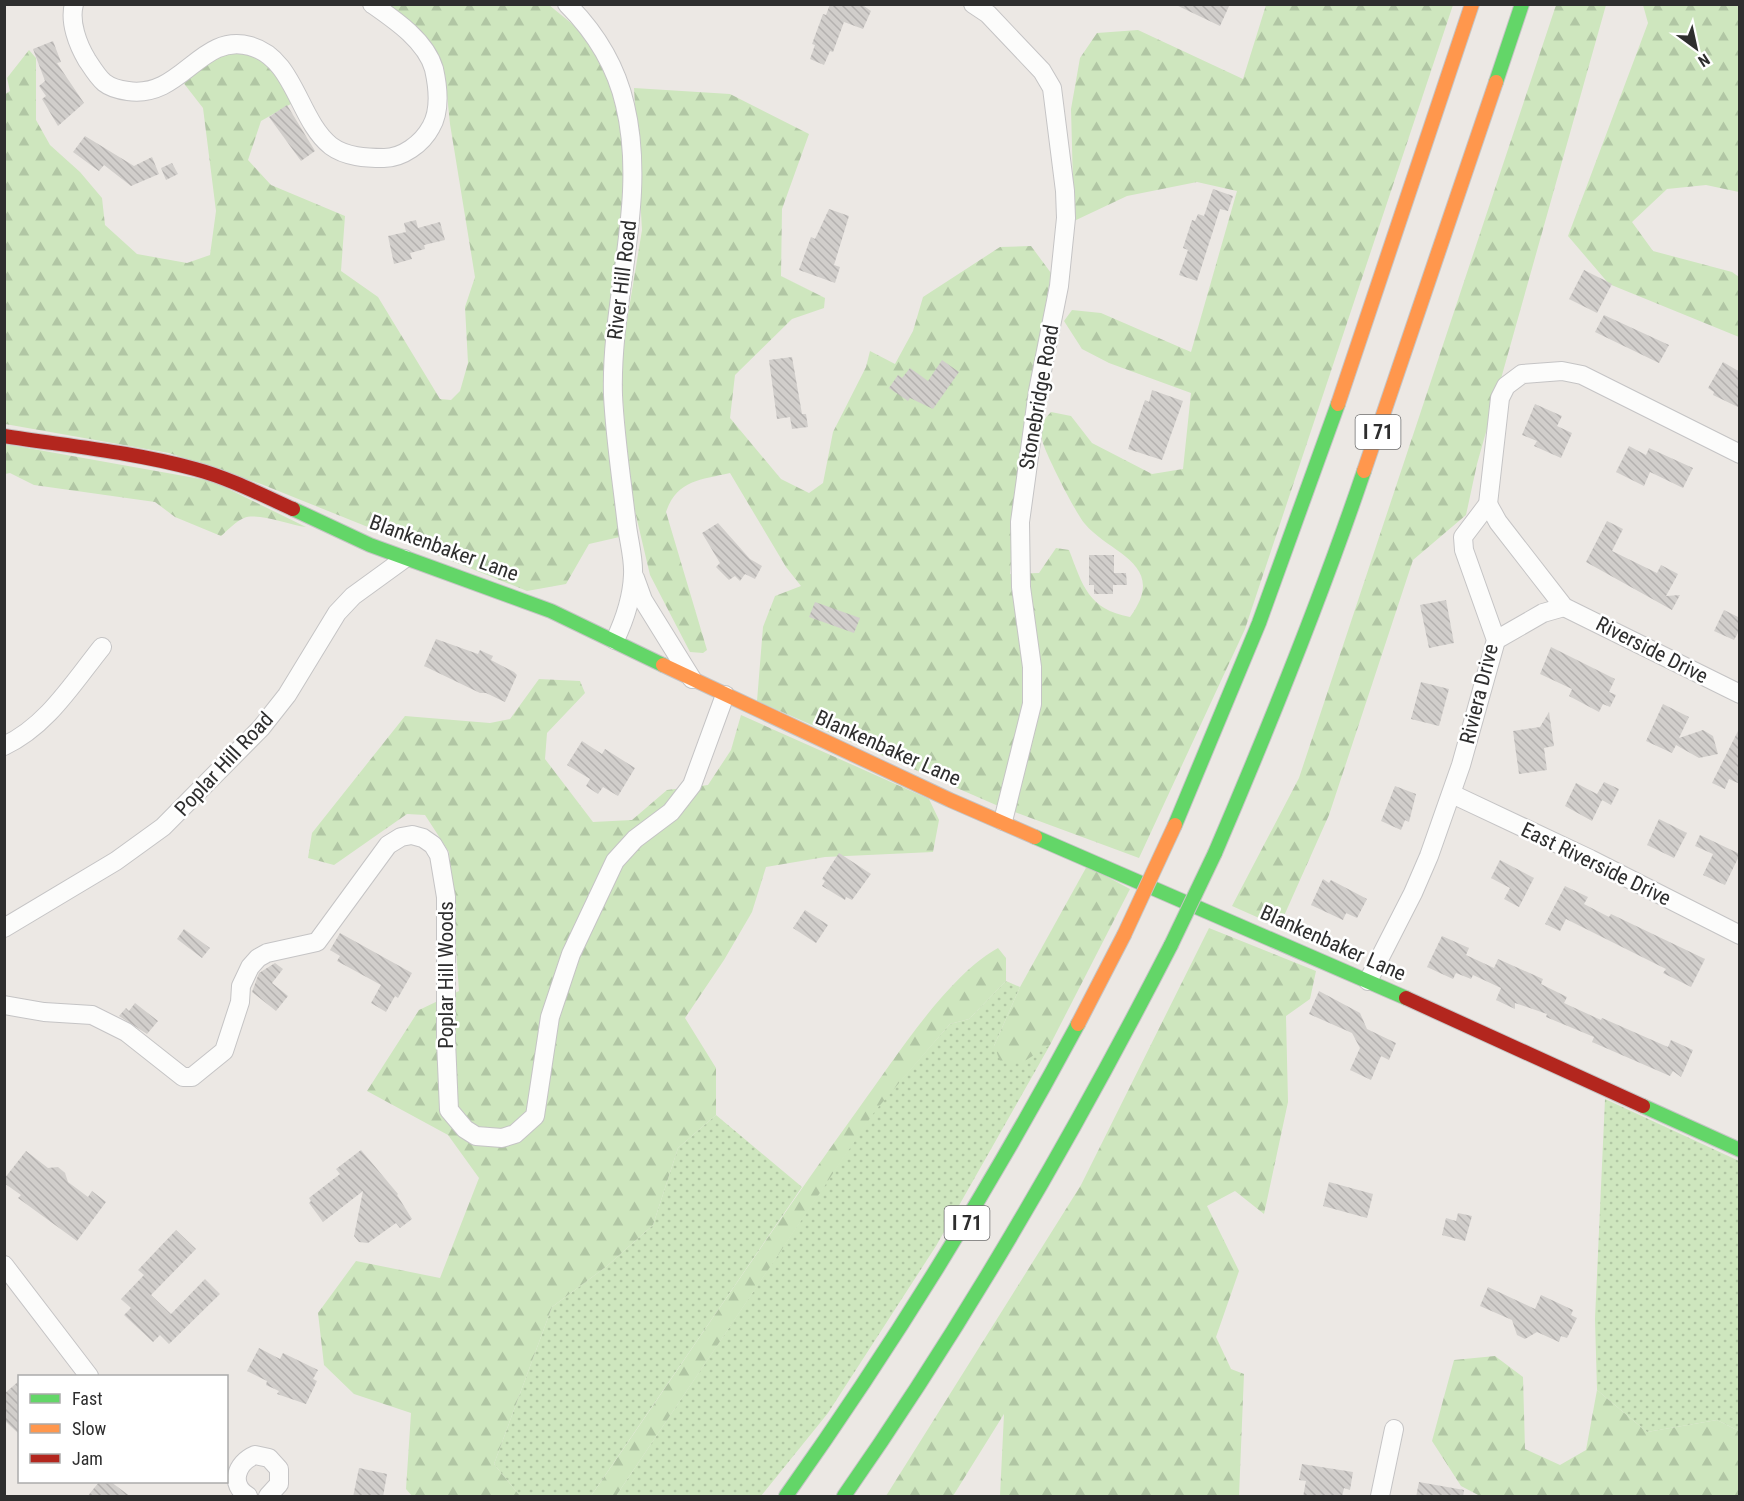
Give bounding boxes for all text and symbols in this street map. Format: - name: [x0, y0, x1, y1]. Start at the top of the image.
- north arrow: [1666, 18, 1726, 78]
- text: N: [1695, 50, 1713, 71]
- street label: River Hill Road: [603, 219, 641, 341]
- street label: Stonebridge Road: [1014, 323, 1064, 471]
- road number: I 71: [1356, 415, 1400, 449]
- street label: Blankenbaker Lane: [366, 510, 522, 586]
- street label: Riverside Drive: [1592, 612, 1712, 689]
- street label: Riviera Drive: [1455, 641, 1503, 747]
- street label: Blankenbaker Lane: [812, 705, 965, 791]
- street label: Poplar Hill Road: [170, 707, 278, 821]
- street label: East Riverside Drive: [1517, 817, 1675, 911]
- street label: Blankenbaker Lane: [1257, 900, 1410, 986]
- street label: Poplar Hill Woods: [434, 901, 458, 1049]
- road number: I 71: [944, 1206, 990, 1240]
- legend: [18, 1375, 228, 1483]
- text: Fast: [72, 1388, 103, 1409]
- text: Slow: [72, 1418, 107, 1439]
- text: Jam: [72, 1448, 103, 1469]

